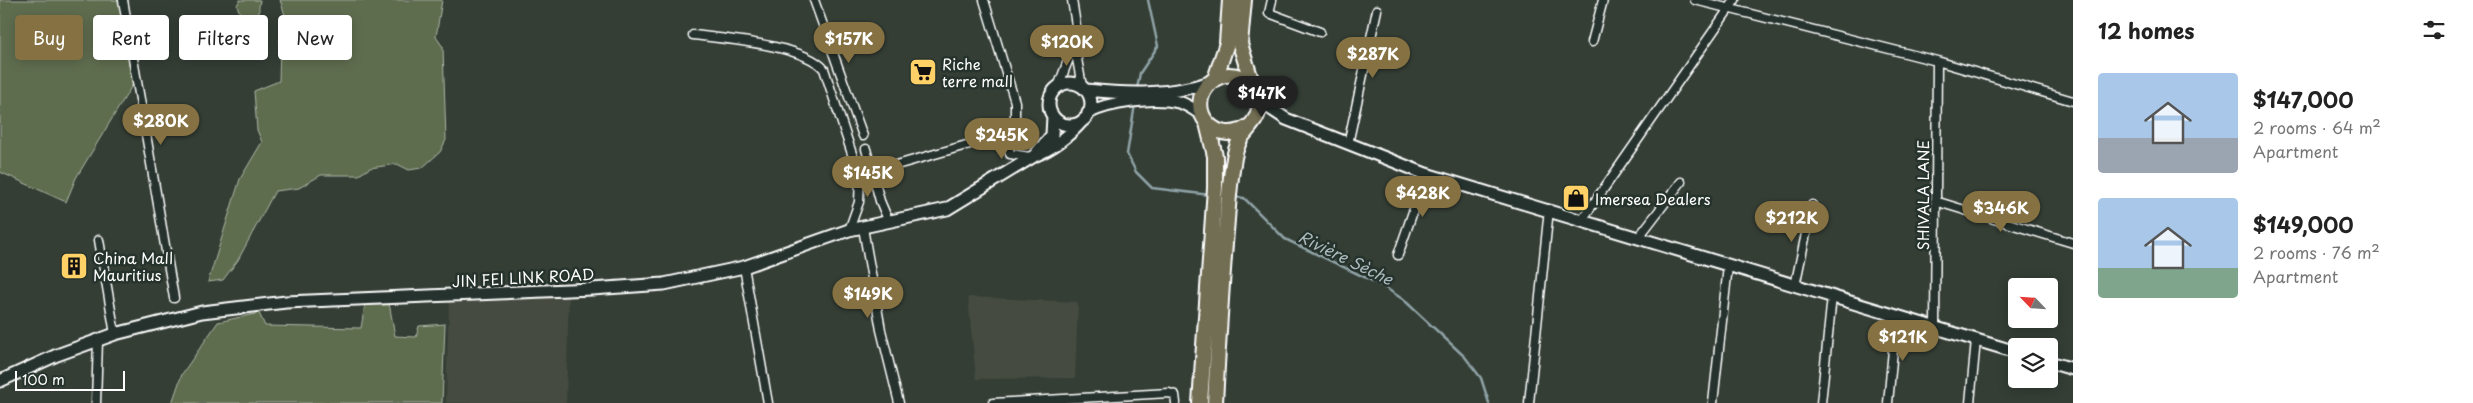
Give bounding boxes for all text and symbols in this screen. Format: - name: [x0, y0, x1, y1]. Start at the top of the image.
- text: 12 homes: [2098, 14, 2195, 46]
- chip: Buy: [15, 15, 83, 60]
- chip: Rent: [93, 15, 169, 60]
- chip: Filters: [179, 15, 268, 60]
- chip: New: [278, 15, 352, 60]
- icon: filters: [2420, 16, 2448, 44]
- pin: $157K: [814, 22, 884, 64]
- pin: $120K: [1032, 24, 1102, 67]
- text: $157K: [825, 26, 873, 50]
- text: $120K: [1041, 29, 1093, 53]
- pin: $287K: [1338, 36, 1408, 79]
- text: $287K: [1347, 41, 1399, 65]
- place label: Riche terre mall: [942, 52, 1013, 92]
- supermarket icon: Riche terre mall: [908, 57, 938, 87]
- pin: $147K: [1227, 76, 1297, 118]
- text: $147K: [1238, 80, 1286, 104]
- text: $147,000: [2253, 83, 2353, 115]
- icon: home: [2138, 93, 2198, 153]
- pin: $280K: [126, 104, 196, 146]
- text: $280K: [133, 108, 189, 132]
- text: 2 rooms · 64 m²: [2253, 115, 2381, 139]
- pin: $245K: [967, 118, 1037, 160]
- text: $245K: [975, 122, 1029, 146]
- text: Apartment: [2253, 139, 2338, 163]
- street label: SHIVALA LANE: [1911, 140, 1934, 250]
- pin: $145K: [833, 156, 903, 198]
- text: $145K: [843, 160, 893, 184]
- pin: $428K: [1388, 176, 1458, 218]
- text: $428K: [1396, 180, 1450, 204]
- shop icon: Imersea Dealers: [1561, 183, 1591, 213]
- place label: Imersea Dealers: [1595, 187, 1711, 210]
- pin: $346K: [1966, 190, 2036, 233]
- text: $346K: [1973, 195, 2029, 219]
- pin: $212K: [1757, 200, 1827, 243]
- text: $212K: [1766, 205, 1818, 229]
- text: $149,000: [2253, 208, 2354, 240]
- icon: home: [2138, 218, 2198, 278]
- water label: Rivière Sèche: [1295, 224, 1399, 291]
- text: 2 rooms · 76 m²: [2253, 240, 2380, 264]
- place label: China Mall Mauritius: [93, 246, 173, 286]
- building icon: China Mall Mauritius: [59, 251, 89, 281]
- street label: JIN FEI LINK ROAD: [451, 262, 595, 292]
- text: Apartment: [2253, 264, 2338, 288]
- pin: $149K: [833, 276, 903, 319]
- north arrow: [2008, 278, 2058, 328]
- map controls: [2008, 278, 2058, 388]
- text: $149K: [843, 281, 893, 305]
- pin: $121K: [1868, 320, 1938, 362]
- text: $121K: [1879, 324, 1927, 348]
- button: layers: [2008, 338, 2058, 388]
- scale bar: [15, 368, 125, 391]
- text: 100 m: [22, 369, 65, 390]

